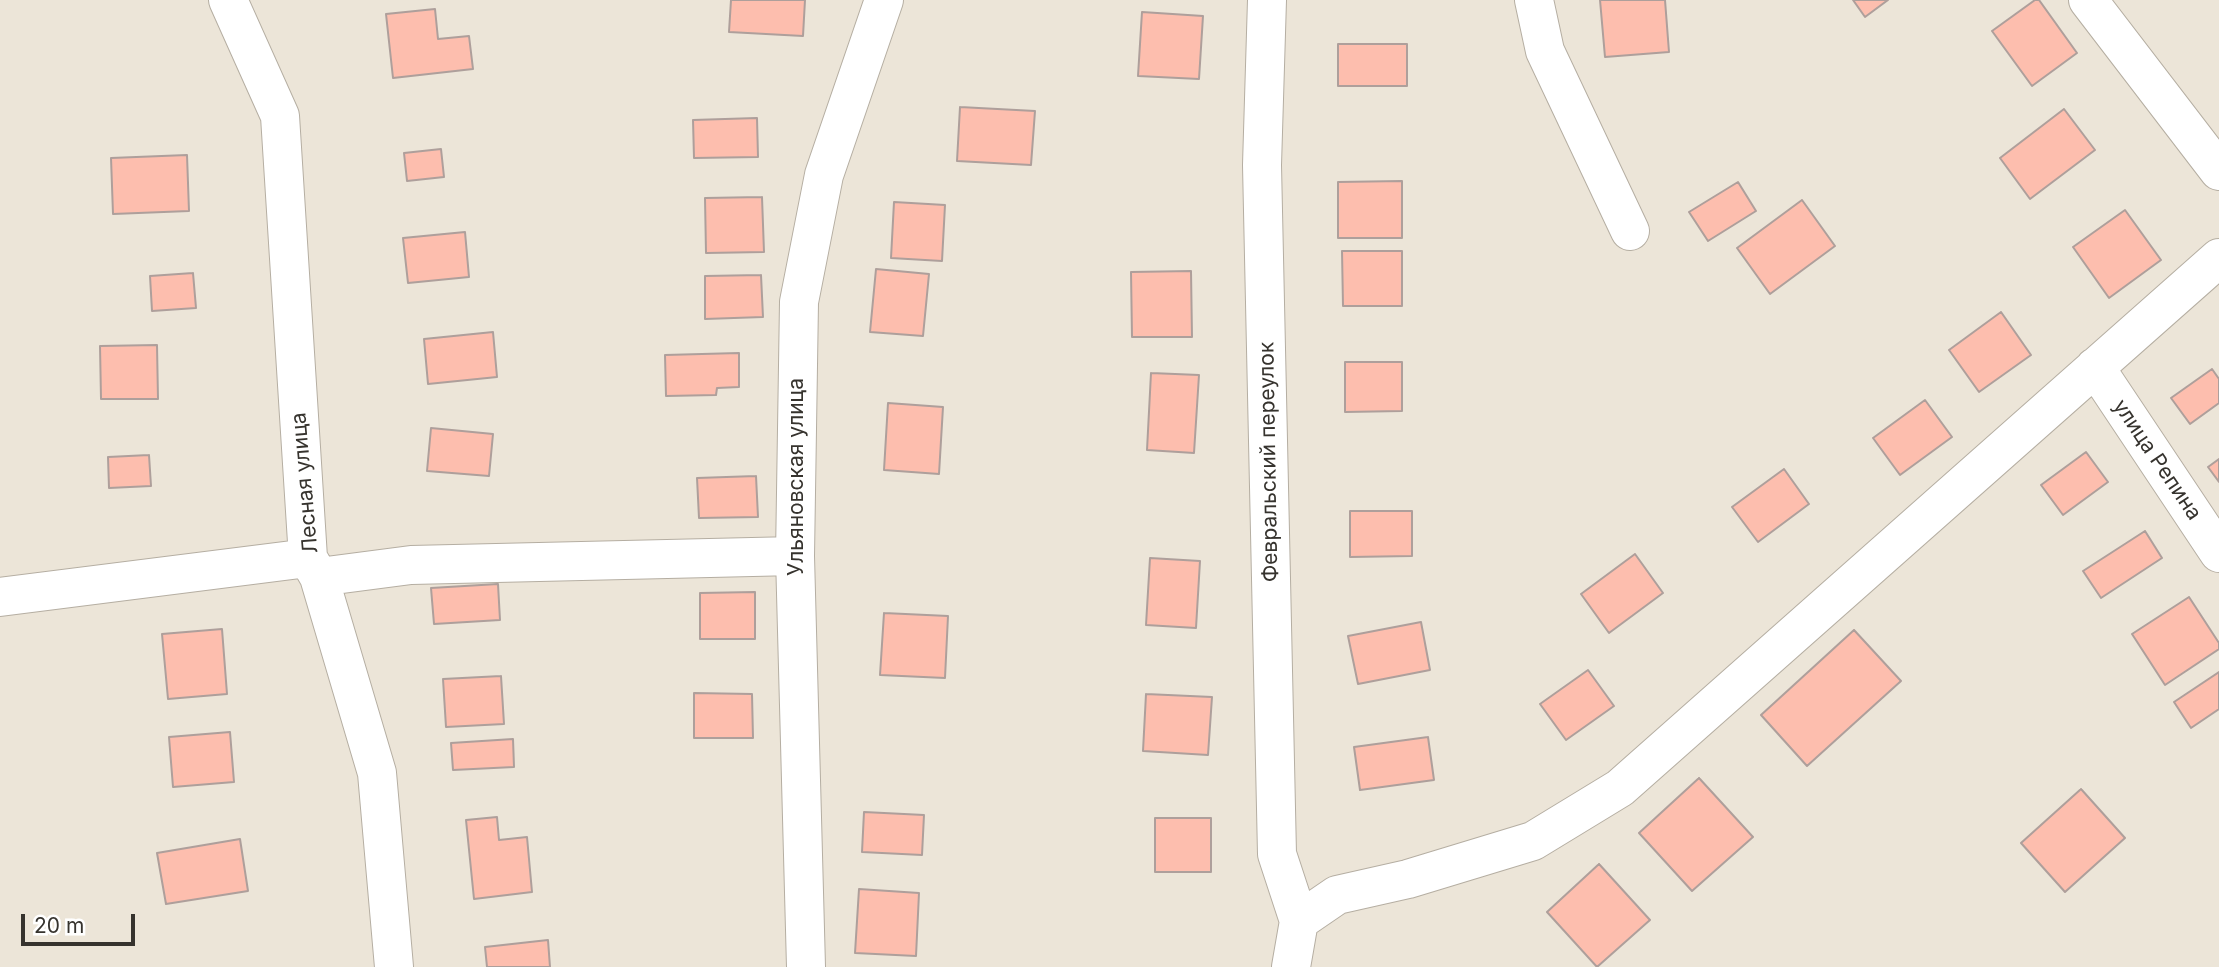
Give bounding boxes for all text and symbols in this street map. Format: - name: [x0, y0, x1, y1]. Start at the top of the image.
- street label: Февральский переулок: [1254, 342, 1284, 582]
- street label: Ульяновская улица: [784, 378, 810, 576]
- street label: улица Репина: [2107, 395, 2207, 525]
- street label: Лесная улица: [286, 411, 324, 555]
- scale bar: [24, 900, 138, 944]
- text: 20 m: [34, 913, 84, 938]

